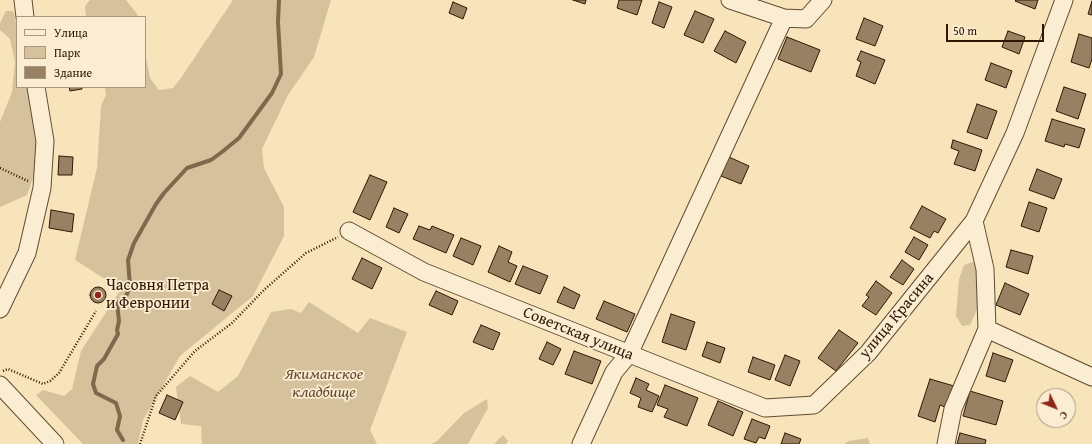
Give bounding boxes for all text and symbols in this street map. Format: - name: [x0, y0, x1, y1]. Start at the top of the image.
- legend: [16, 16, 146, 88]
- scale bar: [948, 16, 1046, 42]
- text: 50 m: [953, 22, 977, 39]
- text: Улица: [54, 24, 88, 41]
- text: Парк: [54, 44, 80, 61]
- text: Здание: [54, 64, 92, 81]
- street label: улица Красина: [855, 269, 939, 363]
- place label: Часовня Петра и Февронии: [106, 276, 209, 314]
- marker: Часовня Петра и Февронии: [93, 290, 103, 300]
- street label: Советская улица: [520, 303, 636, 365]
- park label: Якиманское кладбище: [285, 365, 363, 403]
- north arrow: [1036, 388, 1076, 428]
- text: С: [1056, 408, 1072, 423]

